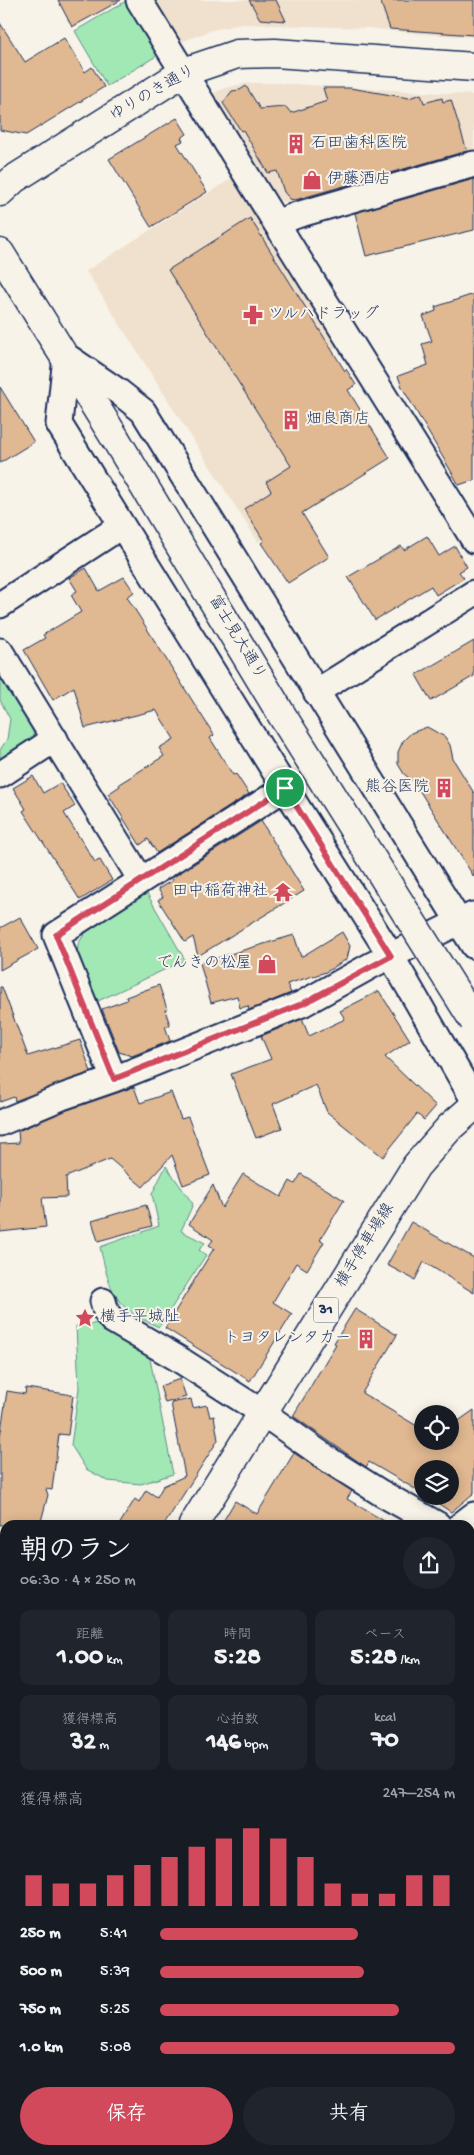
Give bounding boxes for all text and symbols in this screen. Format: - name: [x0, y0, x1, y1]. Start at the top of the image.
- street label: ゆりのき通り: [106, 61, 199, 126]
- building icon: 石田歯科医院: [285, 133, 307, 155]
- place label: 石田歯科医院: [311, 134, 407, 154]
- shop icon: 伊藤酒店: [301, 169, 323, 191]
- place label: 伊藤酒店: [327, 170, 391, 190]
- pharmacy icon: ツルハドラッグ: [242, 304, 264, 326]
- place label: ツルハドラッグ: [268, 305, 379, 325]
- building icon: 畑良商店: [280, 409, 302, 431]
- place label: 畑良商店: [306, 409, 370, 430]
- street label: 富士見大通り: [203, 591, 270, 684]
- pin: [264, 767, 306, 809]
- icon: arrive: [271, 774, 299, 802]
- building icon: 熊谷医院: [433, 777, 455, 799]
- place label: 熊谷医院: [365, 778, 429, 798]
- temple icon: 田中稲荷神社: [272, 881, 294, 903]
- place label: 田中稲荷神社: [172, 882, 268, 902]
- shop icon: でんきの松屋: [256, 953, 278, 975]
- place label: でんきの松屋: [156, 954, 252, 974]
- street label: 横手停車場線: [331, 1199, 399, 1292]
- road number: 31: [314, 1298, 338, 1322]
- place icon: 横手平城阯: [74, 1307, 96, 1329]
- place label: 横手平城阯: [100, 1308, 180, 1328]
- building icon: トヨタレンタカー: [355, 1328, 377, 1350]
- place label: トヨタレンタカー: [224, 1329, 351, 1349]
- map controls: [414, 1405, 459, 1505]
- button: locate: [414, 1405, 459, 1450]
- button: layers: [414, 1460, 459, 1505]
- text: 朝のラン: [20, 1536, 132, 1569]
- button: share: [403, 1537, 455, 1589]
- text: 06:30 · 4 × 250 m: [20, 1572, 136, 1591]
- text: 距離: [76, 1627, 104, 1644]
- text: 時間: [223, 1627, 251, 1644]
- text: ペース: [365, 1627, 406, 1644]
- text: 1.00: [57, 1644, 103, 1673]
- text: 5:28: [214, 1644, 261, 1673]
- text: 5:28: [350, 1644, 397, 1673]
- text: km: [103, 1652, 123, 1669]
- text: /km: [397, 1652, 420, 1669]
- text: kcal: [374, 1710, 396, 1727]
- text: 獲得標高: [62, 1712, 118, 1729]
- text: 心拍数: [216, 1712, 258, 1729]
- text: 70: [372, 1727, 399, 1756]
- text: 32: [71, 1729, 96, 1758]
- text: 146: [206, 1729, 241, 1758]
- text: m: [96, 1737, 109, 1754]
- text: bpm: [241, 1737, 269, 1754]
- text: 247–254 m: [382, 1785, 455, 1804]
- text: 獲得標高: [20, 1792, 84, 1811]
- text: 250 m: [20, 1925, 61, 1944]
- text: 5:41: [100, 1925, 127, 1944]
- text: 500 m: [20, 1963, 62, 1982]
- text: 5:39: [100, 1963, 130, 1982]
- text: 750 m: [20, 2001, 61, 2020]
- text: 5:25: [100, 2001, 130, 2020]
- text: 1.0 km: [20, 2039, 63, 2058]
- text: 5:08: [100, 2039, 131, 2058]
- button: 保存: [20, 2087, 233, 2145]
- button: 共有: [243, 2087, 455, 2145]

